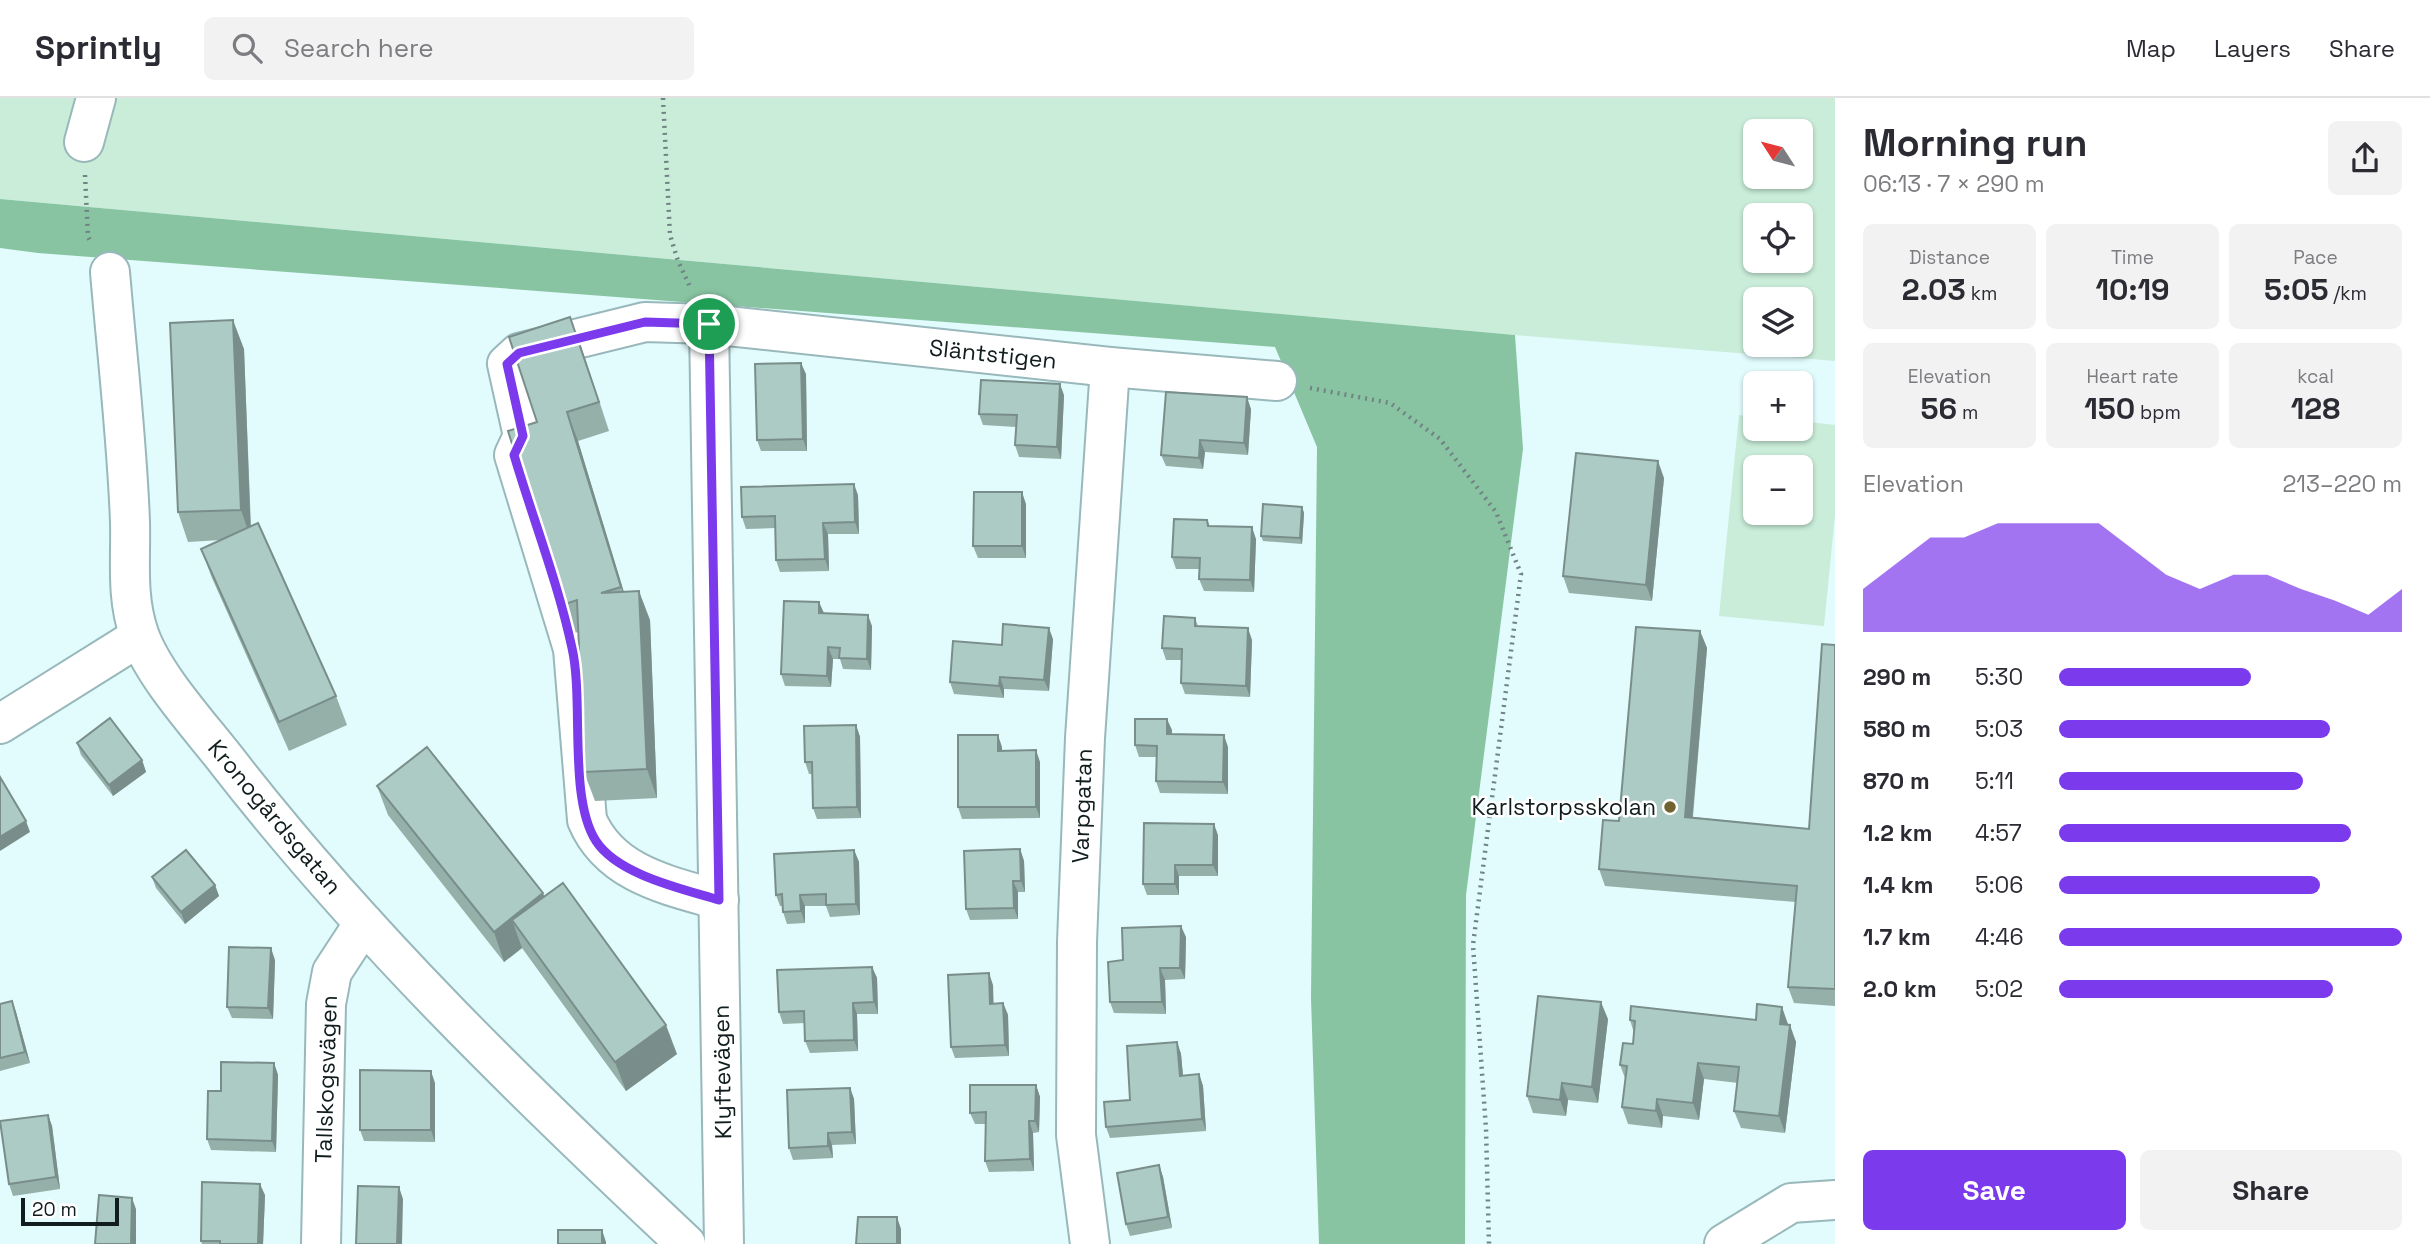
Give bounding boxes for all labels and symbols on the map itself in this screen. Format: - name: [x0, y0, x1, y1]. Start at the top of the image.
- north arrow: [1743, 119, 1813, 189]
- pin: [679, 294, 739, 354]
- street label: Släntstigen: [928, 332, 1058, 376]
- street label: Kronogårdsgatan: [201, 733, 349, 901]
- street label: Varpgatan: [1065, 748, 1099, 864]
- place label: Karlstorpsskolan: [1472, 792, 1656, 822]
- marker: Karlstorpsskolan: [1662, 799, 1678, 815]
- street label: Tallskogsvägen: [308, 995, 344, 1163]
- street label: Klyftevägen: [706, 1005, 738, 1139]
- scale bar: [21, 1195, 119, 1227]

